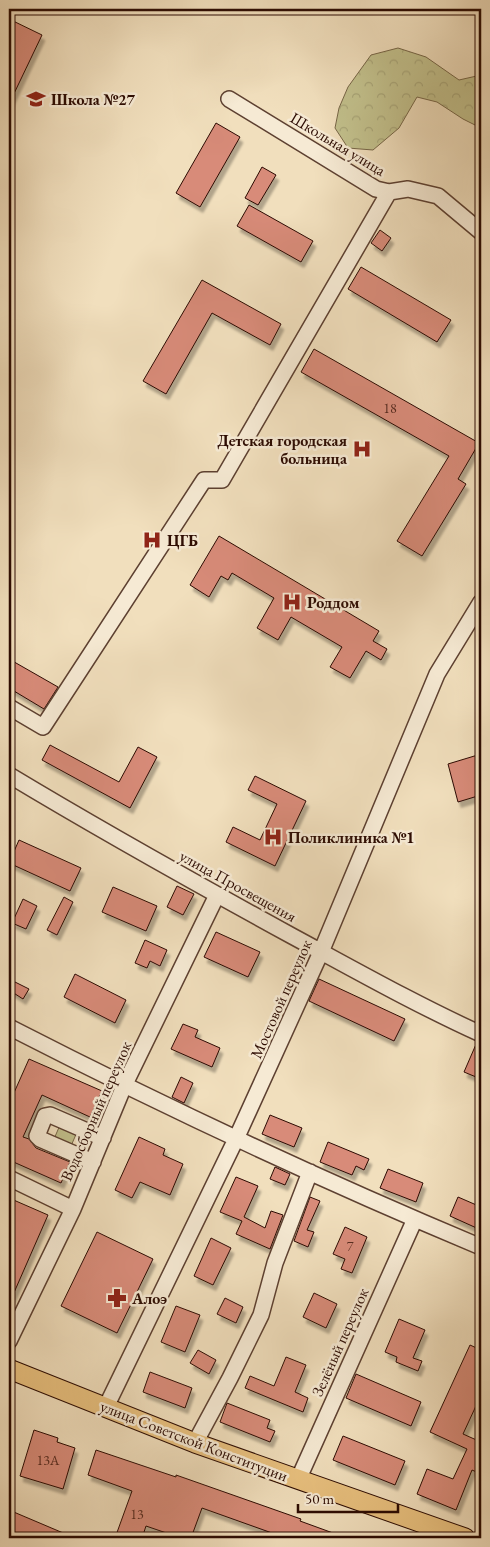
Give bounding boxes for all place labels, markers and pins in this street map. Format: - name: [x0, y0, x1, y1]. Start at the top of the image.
- school or university icon: Школа №27: [25, 88, 47, 110]
- place label: Школа №27: [51, 89, 136, 110]
- place label: Детская городская больница: [217, 430, 348, 469]
- hospital icon: Детская городская больница: [351, 438, 373, 460]
- hospital icon: ЦГБ: [141, 529, 163, 551]
- place label: ЦГБ: [167, 530, 198, 551]
- hospital icon: Роддом: [281, 591, 303, 613]
- place label: Роддом: [307, 592, 360, 613]
- hospital icon: Поликлиника №1: [262, 826, 284, 848]
- place label: Поликлиника №1: [288, 827, 414, 848]
- pharmacy icon: Алоэ: [106, 1287, 128, 1309]
- place label: Алоэ: [131, 1288, 167, 1309]

